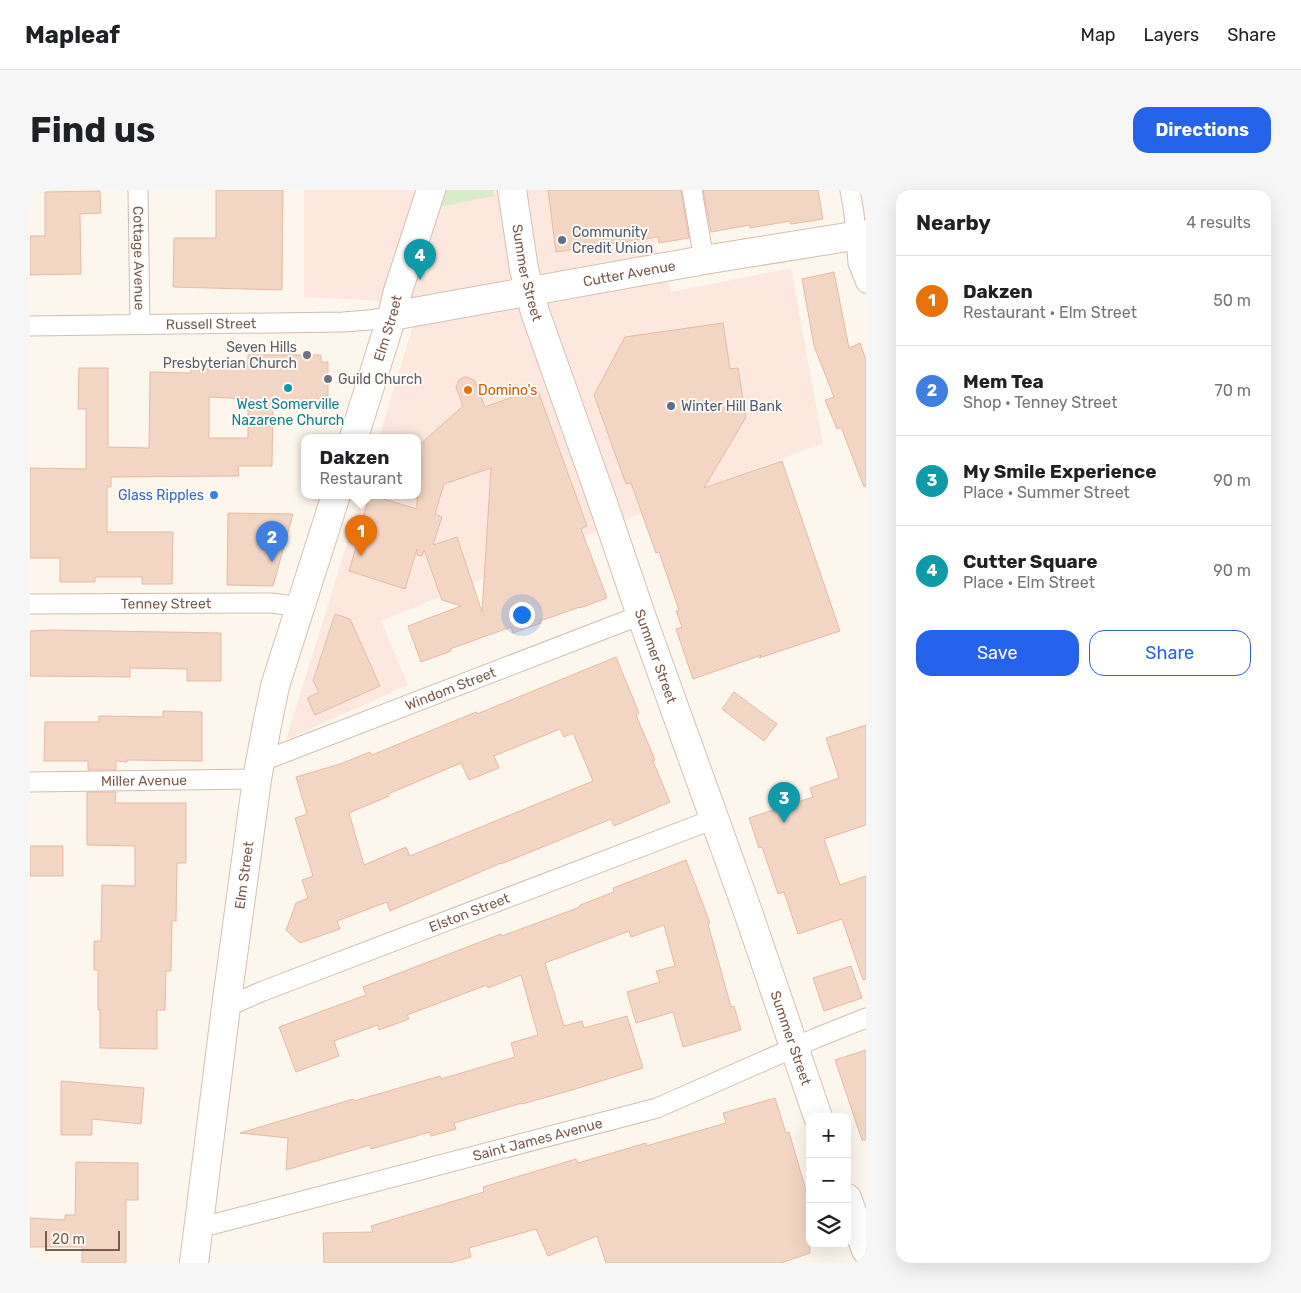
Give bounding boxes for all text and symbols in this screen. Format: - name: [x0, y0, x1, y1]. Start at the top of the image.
- text: Mapleaf: [25, 21, 120, 49]
- text: Map: [1081, 24, 1116, 46]
- text: Layers: [1144, 24, 1199, 46]
- text: Share: [1227, 24, 1276, 46]
- button: Directions: [1133, 107, 1271, 153]
- text: Find us: [30, 109, 155, 151]
- street label: Cottage Avenue: [130, 206, 148, 310]
- text: Nearby: [916, 210, 991, 235]
- text: 4 results: [1186, 213, 1251, 232]
- street label: Summer Street: [509, 223, 546, 324]
- place label: Community Credit Union: [572, 224, 653, 257]
- marker: Community Credit Union: [556, 234, 568, 246]
- pin: 4: [404, 239, 436, 280]
- street label: Cutter Avenue: [582, 257, 677, 290]
- text: Dakzen: [963, 280, 1033, 303]
- text: 1: [928, 291, 936, 310]
- text: 50 m: [1213, 291, 1251, 310]
- street label: Elm Street: [370, 293, 405, 363]
- text: Restaurant · Elm Street: [963, 303, 1137, 322]
- street label: Russell Street: [166, 315, 257, 333]
- place label: Seven Hills Presbyterian Church: [163, 339, 297, 372]
- marker: Seven Hills Presbyterian Church: [301, 349, 313, 361]
- text: Mem Tea: [963, 370, 1044, 393]
- place label: Guild Church: [338, 371, 422, 388]
- marker: Guild Church: [322, 373, 334, 385]
- text: 2: [927, 381, 937, 400]
- text: 70 m: [1214, 381, 1251, 400]
- marker: West Somerville Nazarene Church: [282, 382, 294, 394]
- place label: Domino's: [478, 382, 538, 399]
- marker: Domino's: [462, 384, 474, 396]
- text: Shop · Tenney Street: [963, 393, 1117, 412]
- place label: West Somerville Nazarene Church: [232, 396, 344, 429]
- place label: Winter Hill Bank: [681, 398, 783, 415]
- marker: Winter Hill Bank: [665, 400, 677, 412]
- popup: [301, 434, 421, 499]
- text: Dakzen: [320, 446, 389, 469]
- text: My Smile Experience: [963, 460, 1157, 483]
- text: Restaurant: [320, 469, 402, 488]
- text: 3: [927, 471, 937, 490]
- text: 90 m: [1213, 471, 1251, 490]
- text: Place · Summer Street: [963, 483, 1130, 502]
- place label: Glass Ripples: [118, 487, 204, 504]
- marker: Glass Ripples: [208, 489, 220, 501]
- pin: 1: [345, 515, 377, 556]
- pin: 2: [256, 521, 288, 562]
- text: Cutter Square: [963, 550, 1098, 573]
- text: 4: [927, 561, 937, 580]
- text: 90 m: [1213, 561, 1251, 580]
- text: Place · Elm Street: [963, 573, 1095, 592]
- street label: Tenney Street: [121, 595, 212, 612]
- your location: [509, 602, 535, 628]
- street label: Summer Street: [631, 607, 681, 706]
- button: Save: [916, 630, 1079, 676]
- button: Share: [1089, 630, 1251, 676]
- street label: Windom Street: [403, 663, 499, 714]
- street label: Miller Avenue: [101, 771, 187, 790]
- pin: 3: [768, 782, 800, 823]
- street label: Elm Street: [231, 840, 257, 910]
- street label: Elston Street: [426, 889, 512, 935]
- street label: Summer Street: [767, 988, 815, 1088]
- map controls: [806, 1113, 851, 1248]
- button: +: [806, 1113, 851, 1158]
- street label: Saint James Avenue: [471, 1114, 604, 1164]
- button: −: [806, 1158, 851, 1203]
- button: layers: [806, 1203, 851, 1248]
- scale bar: [45, 1228, 120, 1251]
- text: 20 m: [52, 1231, 85, 1248]

